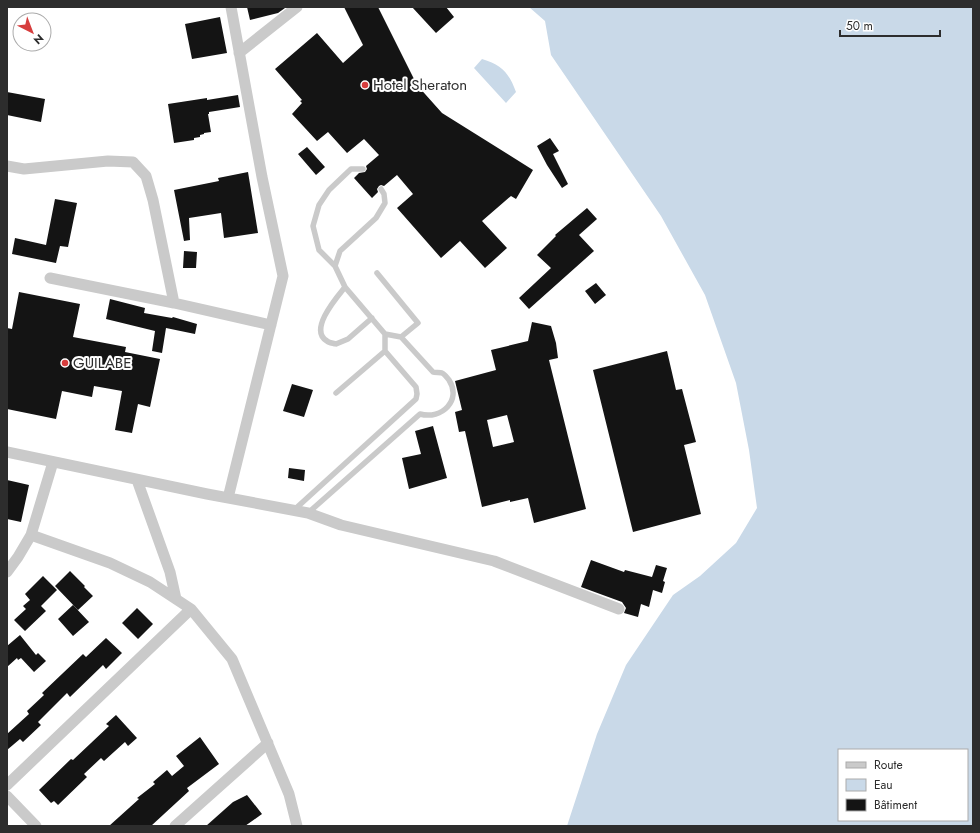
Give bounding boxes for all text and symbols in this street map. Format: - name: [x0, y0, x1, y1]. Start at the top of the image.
- north arrow: [12, 12, 52, 52]
- scale bar: [840, 12, 940, 38]
- text: 50 m: [846, 17, 873, 35]
- text: N: [30, 31, 47, 48]
- place label: Hotel Sheraton: [373, 74, 467, 96]
- marker: Hotel Sheraton: [360, 80, 370, 90]
- place label: GUILABE: [73, 352, 131, 374]
- marker: GUILABE: [60, 358, 70, 368]
- legend: [838, 749, 968, 821]
- text: Route: [874, 756, 903, 774]
- text: Eau: [874, 776, 893, 794]
- text: Bâtiment: [874, 796, 917, 814]

